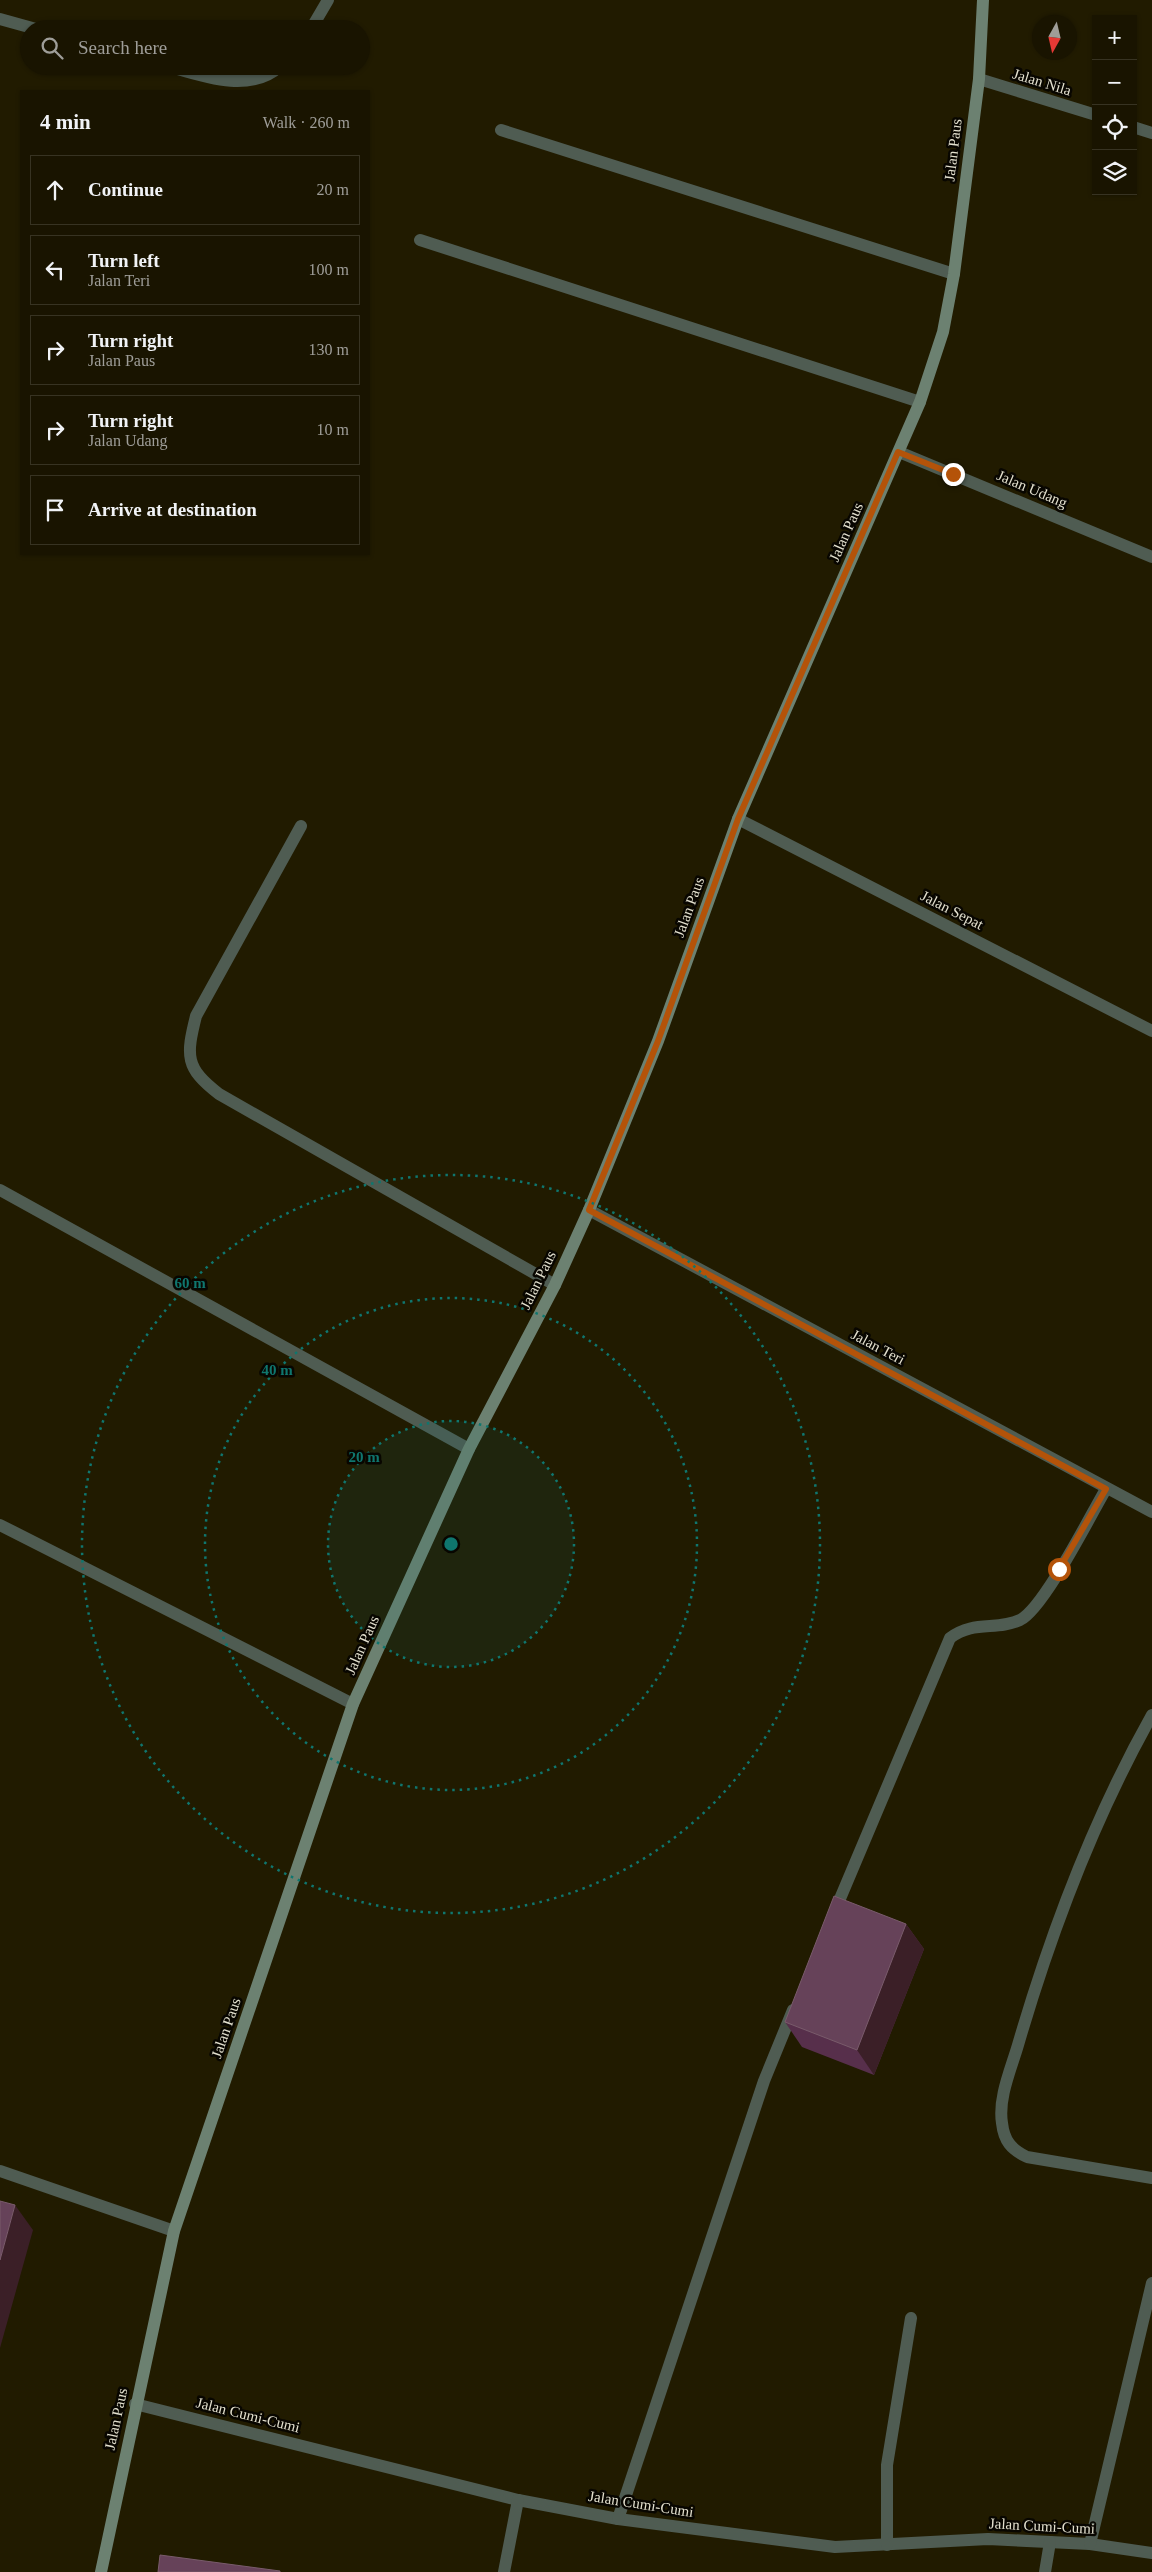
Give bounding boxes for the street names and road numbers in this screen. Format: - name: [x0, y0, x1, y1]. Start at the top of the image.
- street label: Jalan Nila: [1011, 66, 1074, 99]
- street label: Jalan Paus: [941, 118, 965, 182]
- street label: Jalan Udang: [995, 467, 1070, 511]
- street label: Jalan Paus: [826, 500, 866, 564]
- street label: Jalan Paus: [671, 875, 707, 939]
- street label: Jalan Sepat: [918, 887, 987, 933]
- street label: Jalan Paus: [517, 1248, 559, 1312]
- street label: Jalan Teri: [849, 1326, 907, 1368]
- street label: Jalan Paus: [342, 1613, 382, 1677]
- street label: Jalan Paus: [208, 1996, 244, 2060]
- street label: Jalan Paus: [102, 2386, 130, 2451]
- street label: Jalan Cumi-Cumi: [195, 2394, 301, 2436]
- street label: Jalan Cumi-Cumi: [587, 2488, 695, 2520]
- street label: Jalan Cumi-Cumi: [989, 2515, 1095, 2537]

